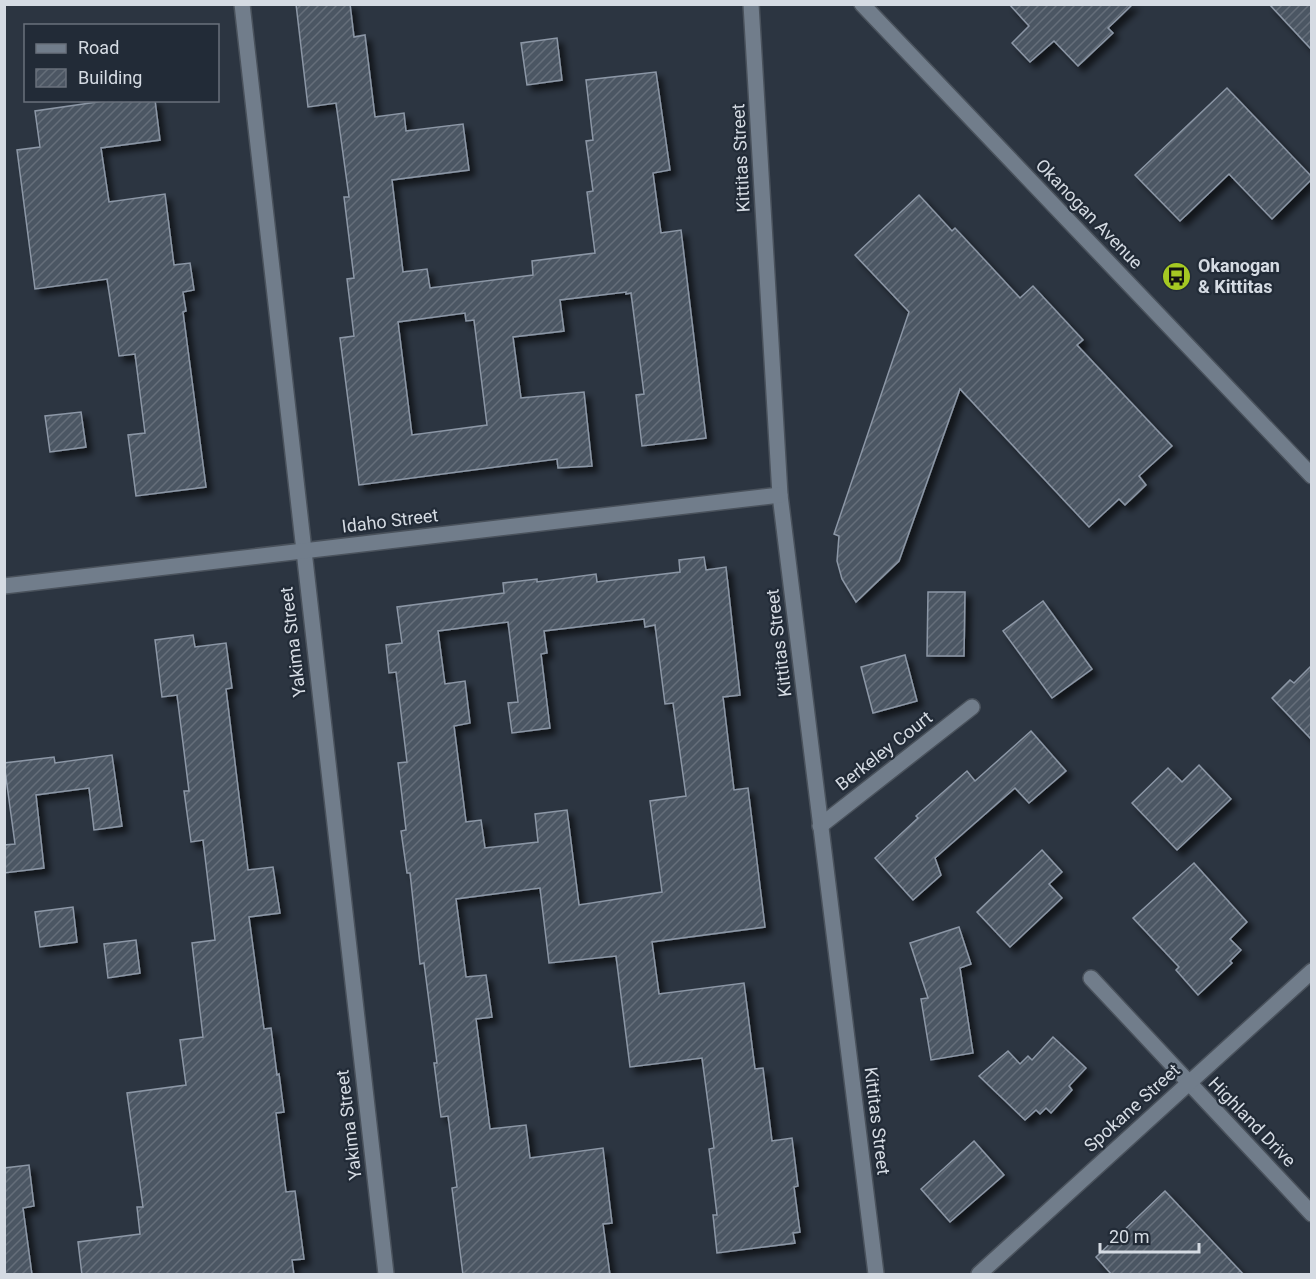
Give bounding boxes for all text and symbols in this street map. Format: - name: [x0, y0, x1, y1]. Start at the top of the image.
- legend: [24, 24, 219, 102]
- text: Road: [78, 37, 119, 58]
- text: Building: [78, 67, 142, 88]
- street label: Kittitas Street: [727, 103, 754, 213]
- street label: Okanogan Avenue: [1032, 154, 1147, 273]
- place label: Okanogan & Kittitas: [1198, 255, 1280, 297]
- bus stop icon: Okanogan & Kittitas: [1161, 260, 1193, 292]
- street label: Idaho Street: [341, 504, 439, 537]
- street label: Yakima Street: [275, 586, 310, 698]
- street label: Kittitas Street: [761, 588, 796, 698]
- street label: Berkeley Court: [831, 706, 936, 795]
- street label: Spokane Street: [1080, 1059, 1184, 1156]
- street label: Kittitas Street: [860, 1066, 895, 1176]
- street label: Yakima Street: [331, 1069, 366, 1181]
- street label: Highland Drive: [1204, 1072, 1300, 1171]
- scale bar: [1100, 1216, 1199, 1254]
- text: 20 m: [1109, 1226, 1149, 1247]

